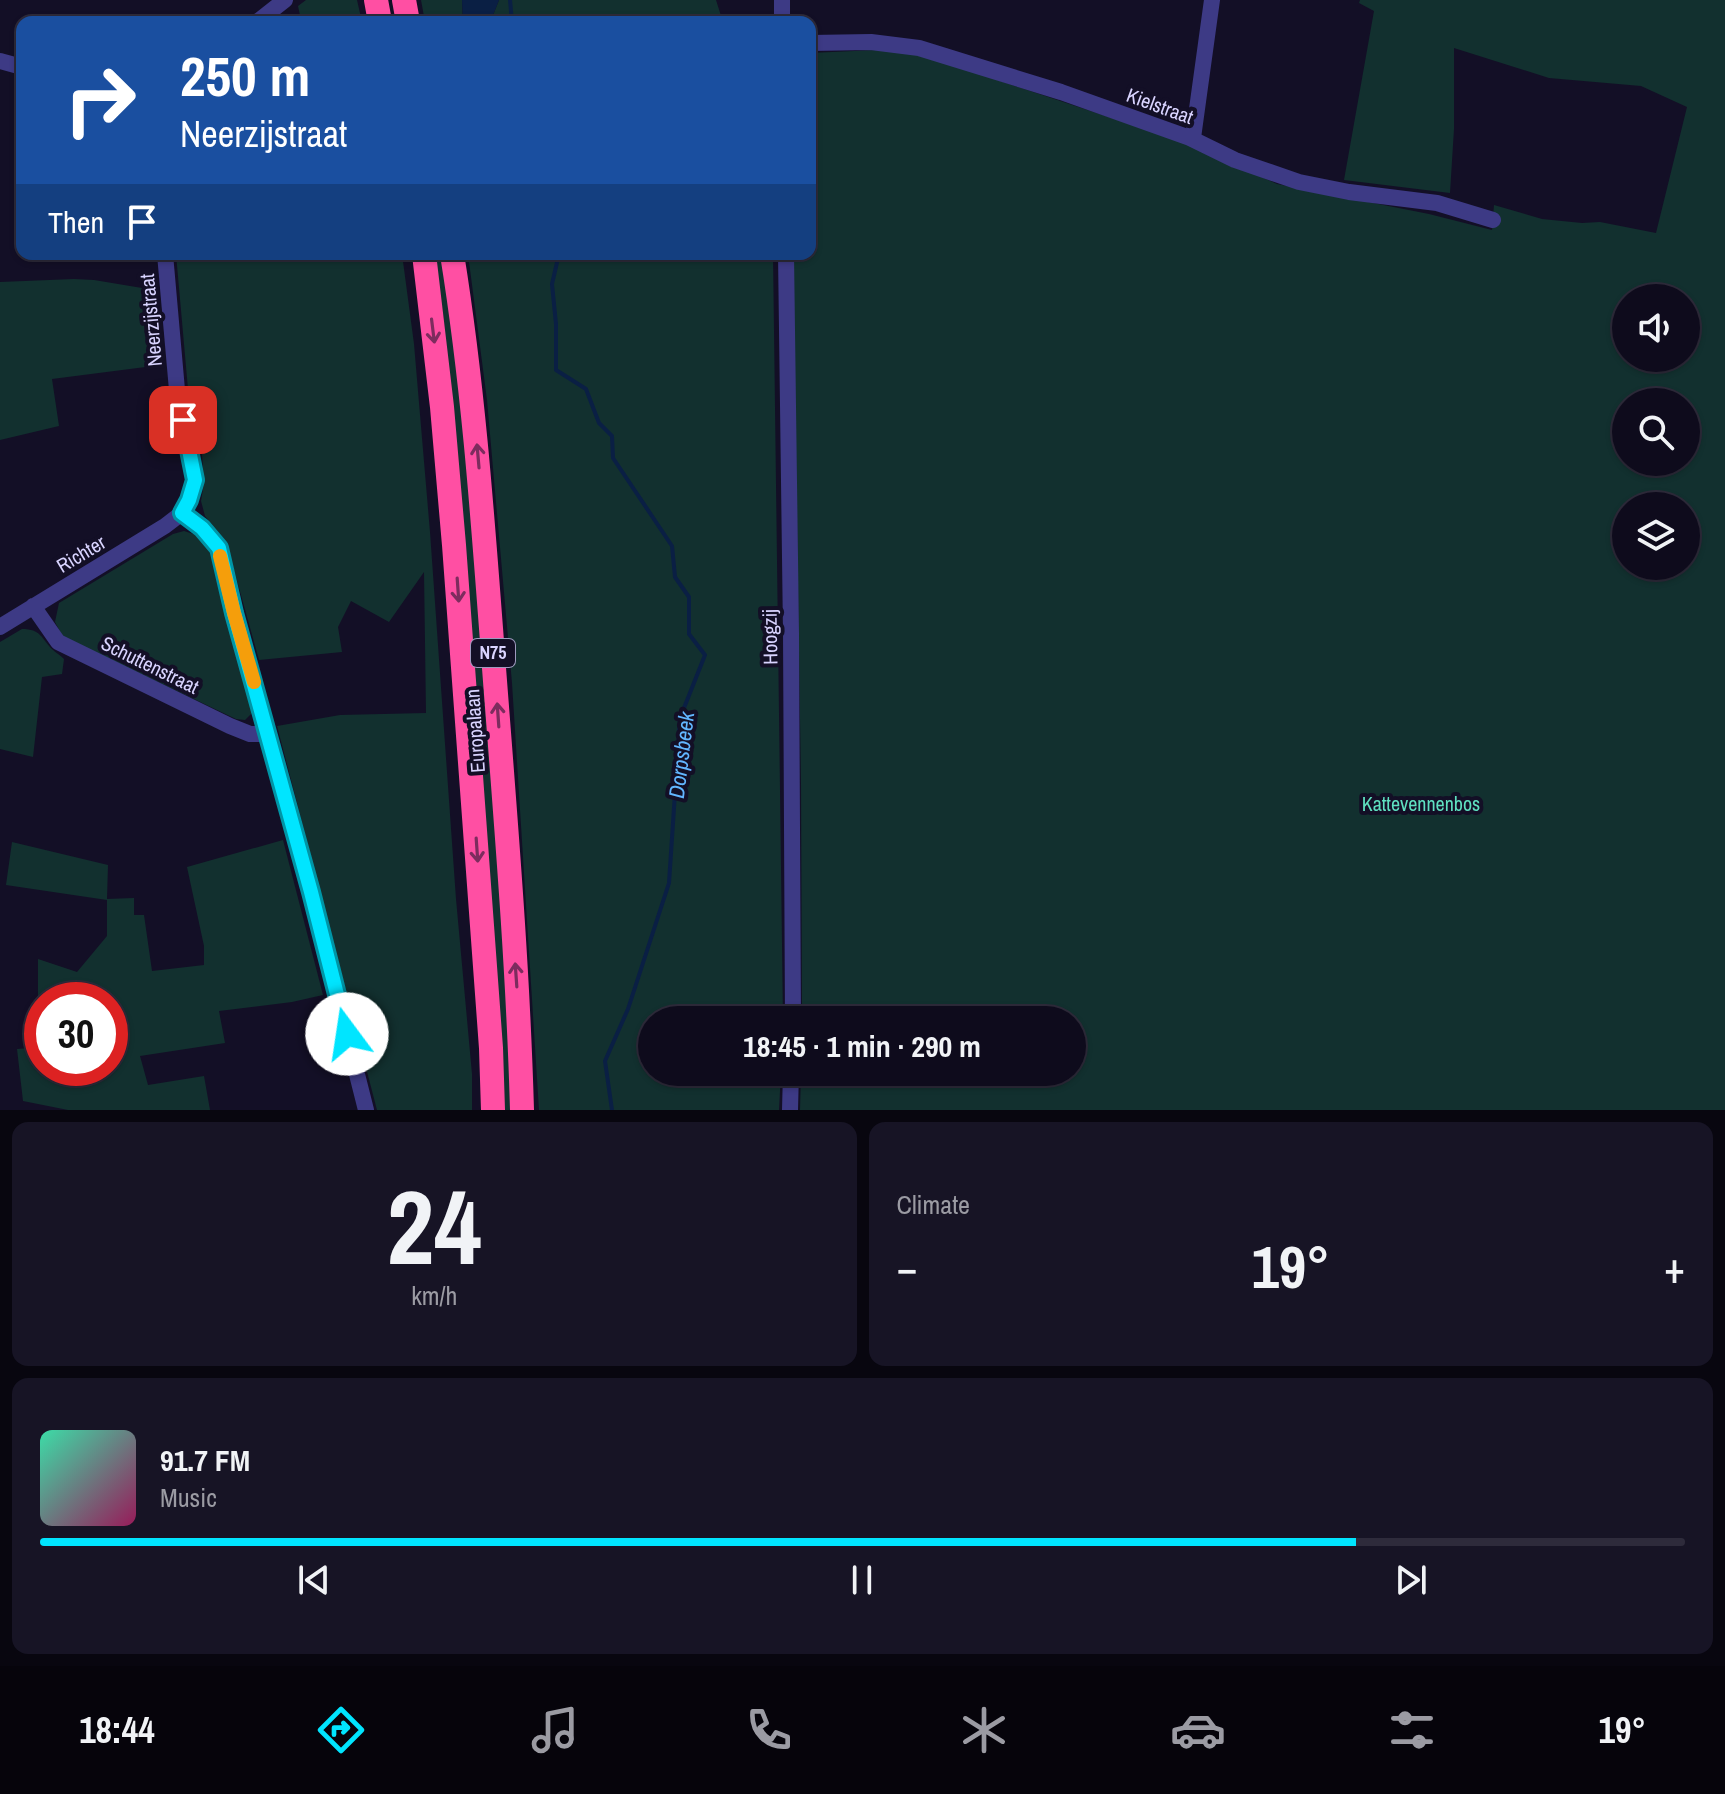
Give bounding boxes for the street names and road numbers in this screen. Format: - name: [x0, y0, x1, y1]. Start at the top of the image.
- street label: Kielstraat: [1123, 81, 1198, 130]
- street label: Neerzijstraat: [133, 272, 168, 368]
- street label: Richter: [51, 528, 111, 579]
- street label: Hoogzij: [756, 609, 783, 665]
- street label: Schuttenstraat: [97, 629, 204, 700]
- road number: N75: [471, 639, 515, 667]
- street label: Europalaan: [458, 688, 491, 774]

